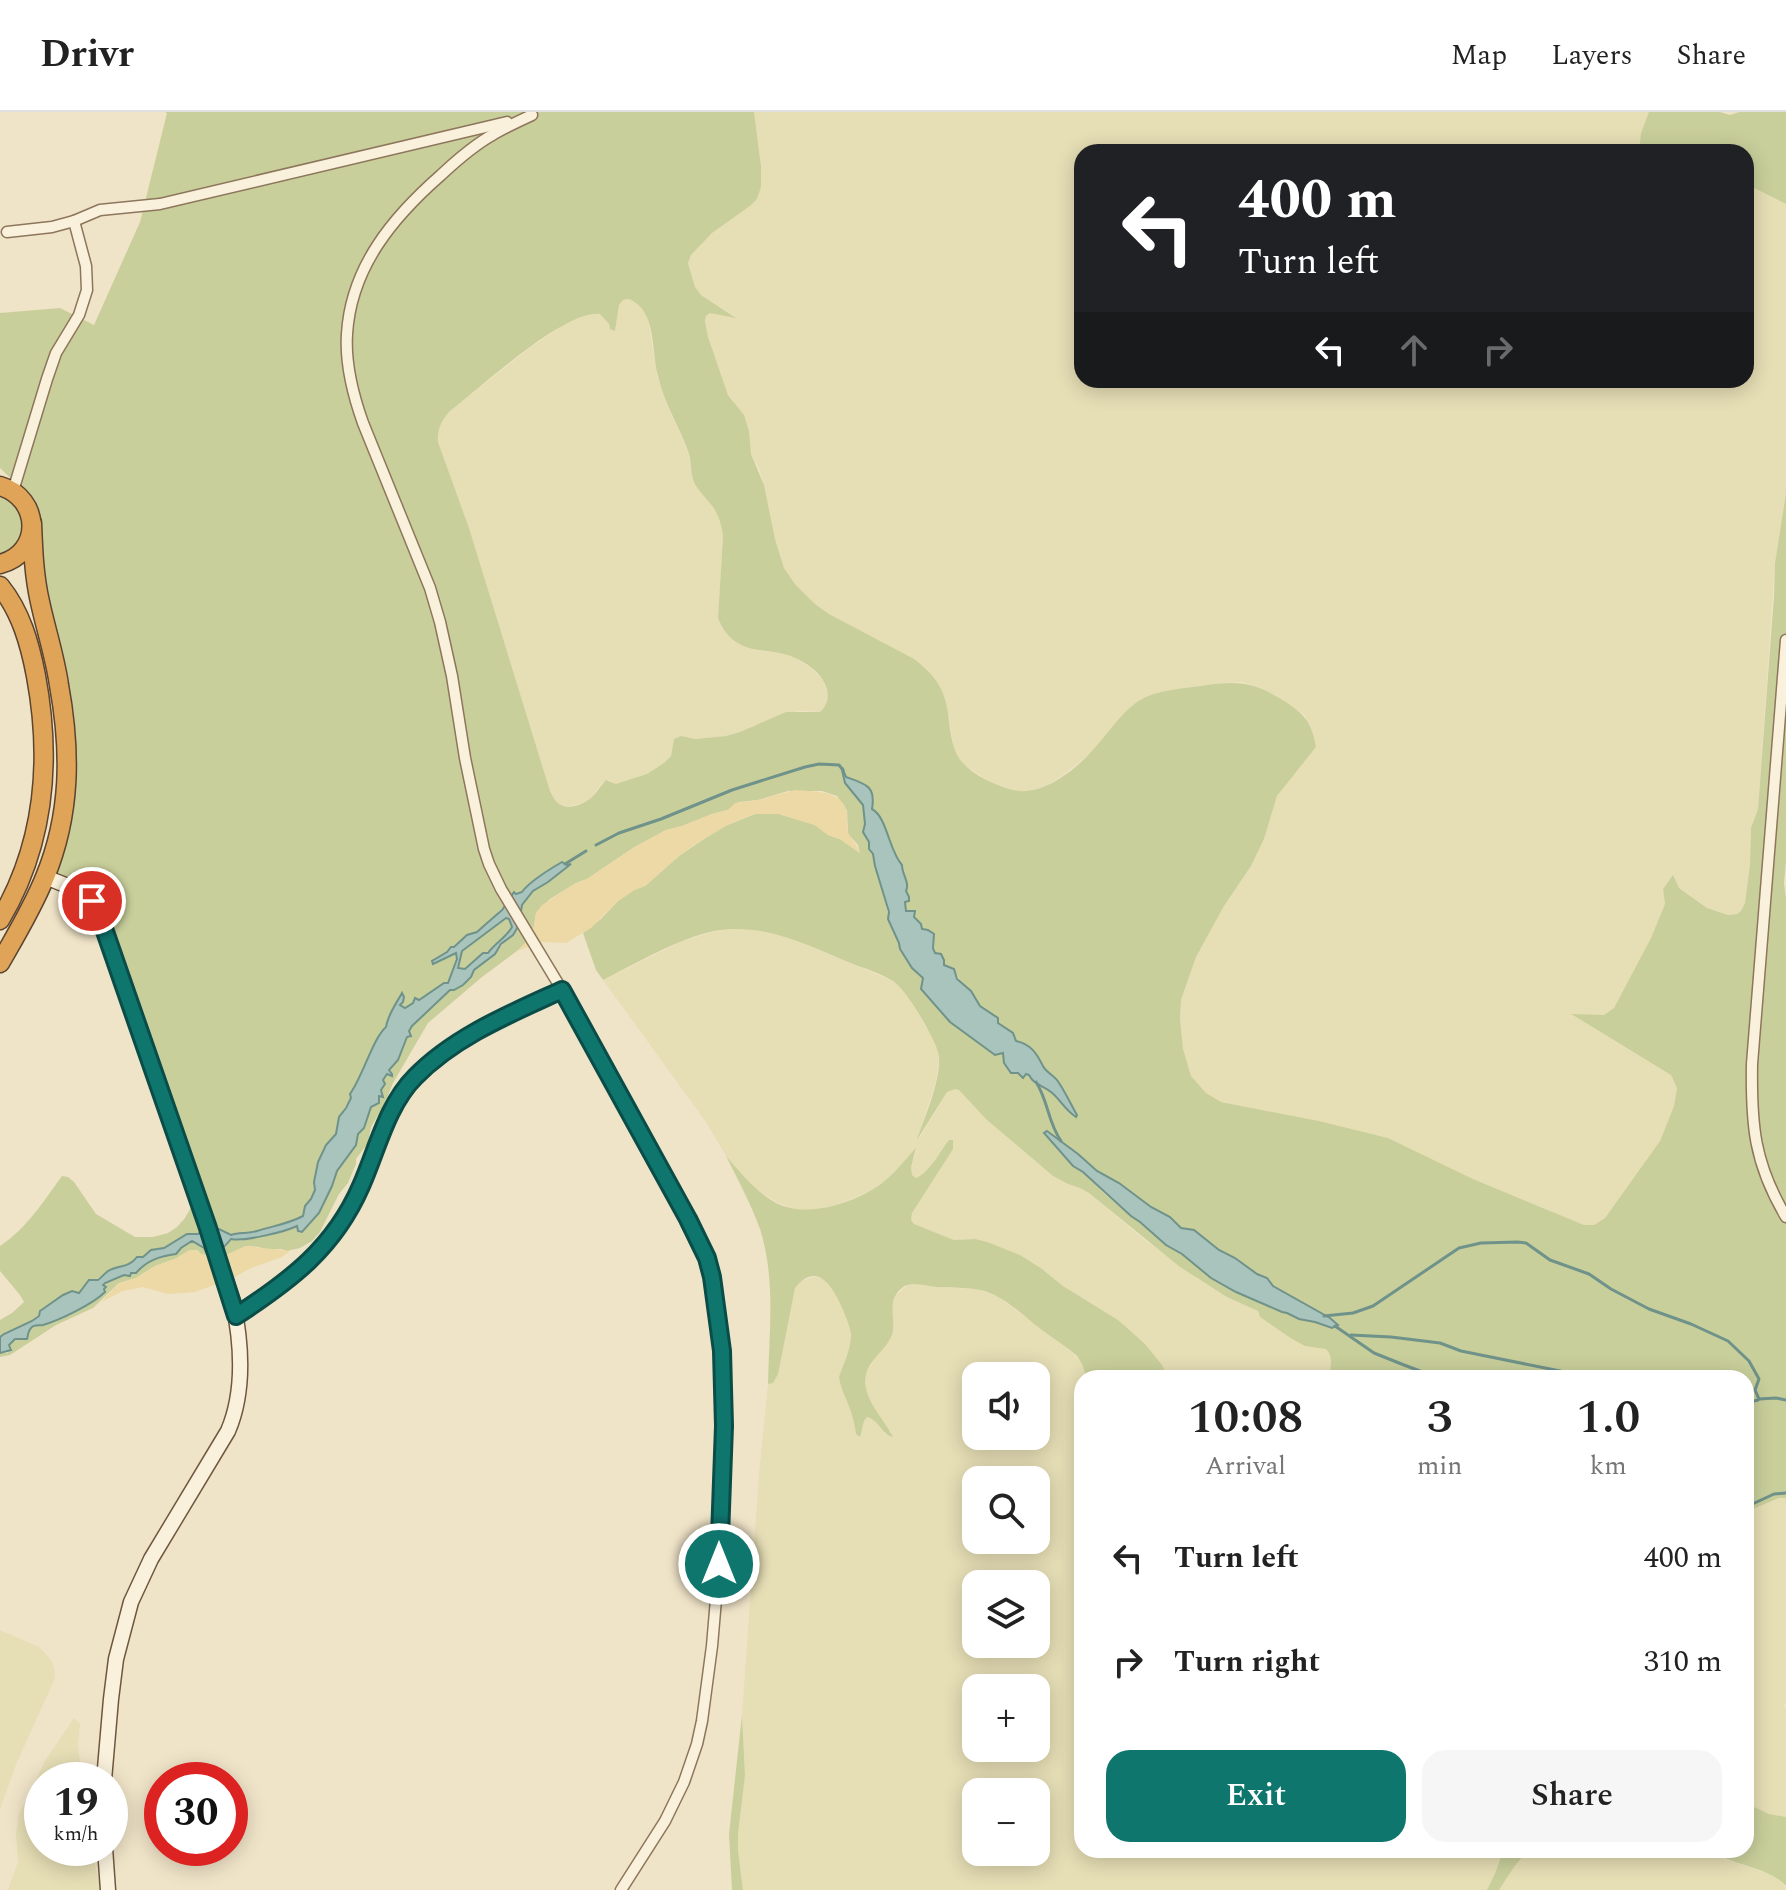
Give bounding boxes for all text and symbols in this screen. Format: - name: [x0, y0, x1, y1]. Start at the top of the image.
- text: Drivr: [40, 26, 134, 84]
- text: Map: [1451, 34, 1507, 77]
- text: Layers: [1551, 34, 1633, 77]
- text: Share: [1677, 34, 1746, 77]
- text: 400 m: [1238, 158, 1397, 243]
- icon: left: [1106, 176, 1210, 280]
- text: Turn left: [1238, 235, 1379, 290]
- icon: left: [1308, 328, 1352, 372]
- icon: ahead: [1392, 328, 1436, 372]
- icon: right: [1476, 328, 1520, 372]
- pin: [58, 867, 126, 935]
- icon: arrive: [70, 879, 114, 923]
- map controls: [962, 1362, 1050, 1866]
- button: sound: [962, 1362, 1050, 1450]
- text: 10:08: [1188, 1381, 1303, 1454]
- text: 3: [1427, 1381, 1453, 1454]
- text: 1.0: [1576, 1381, 1640, 1454]
- text: Arrival: [1205, 1446, 1286, 1486]
- text: min: [1417, 1446, 1462, 1486]
- text: km: [1590, 1446, 1627, 1486]
- button: search: [962, 1466, 1050, 1554]
- position arrow: [677, 1522, 761, 1606]
- text: Turn left: [1174, 1535, 1299, 1581]
- text: 400 m: [1644, 1535, 1722, 1581]
- icon: left: [1106, 1536, 1150, 1580]
- button: layers: [962, 1570, 1050, 1658]
- text: Turn right: [1174, 1639, 1320, 1685]
- text: 310 m: [1644, 1639, 1722, 1685]
- icon: right: [1106, 1640, 1150, 1684]
- button: +: [962, 1674, 1050, 1762]
- button: Exit: [1106, 1750, 1406, 1842]
- button: Share: [1422, 1750, 1722, 1842]
- speed limit sign: 30: [144, 1762, 248, 1866]
- text: 19: [54, 1773, 98, 1834]
- button: −: [962, 1778, 1050, 1866]
- text: km/h: [54, 1819, 99, 1849]

